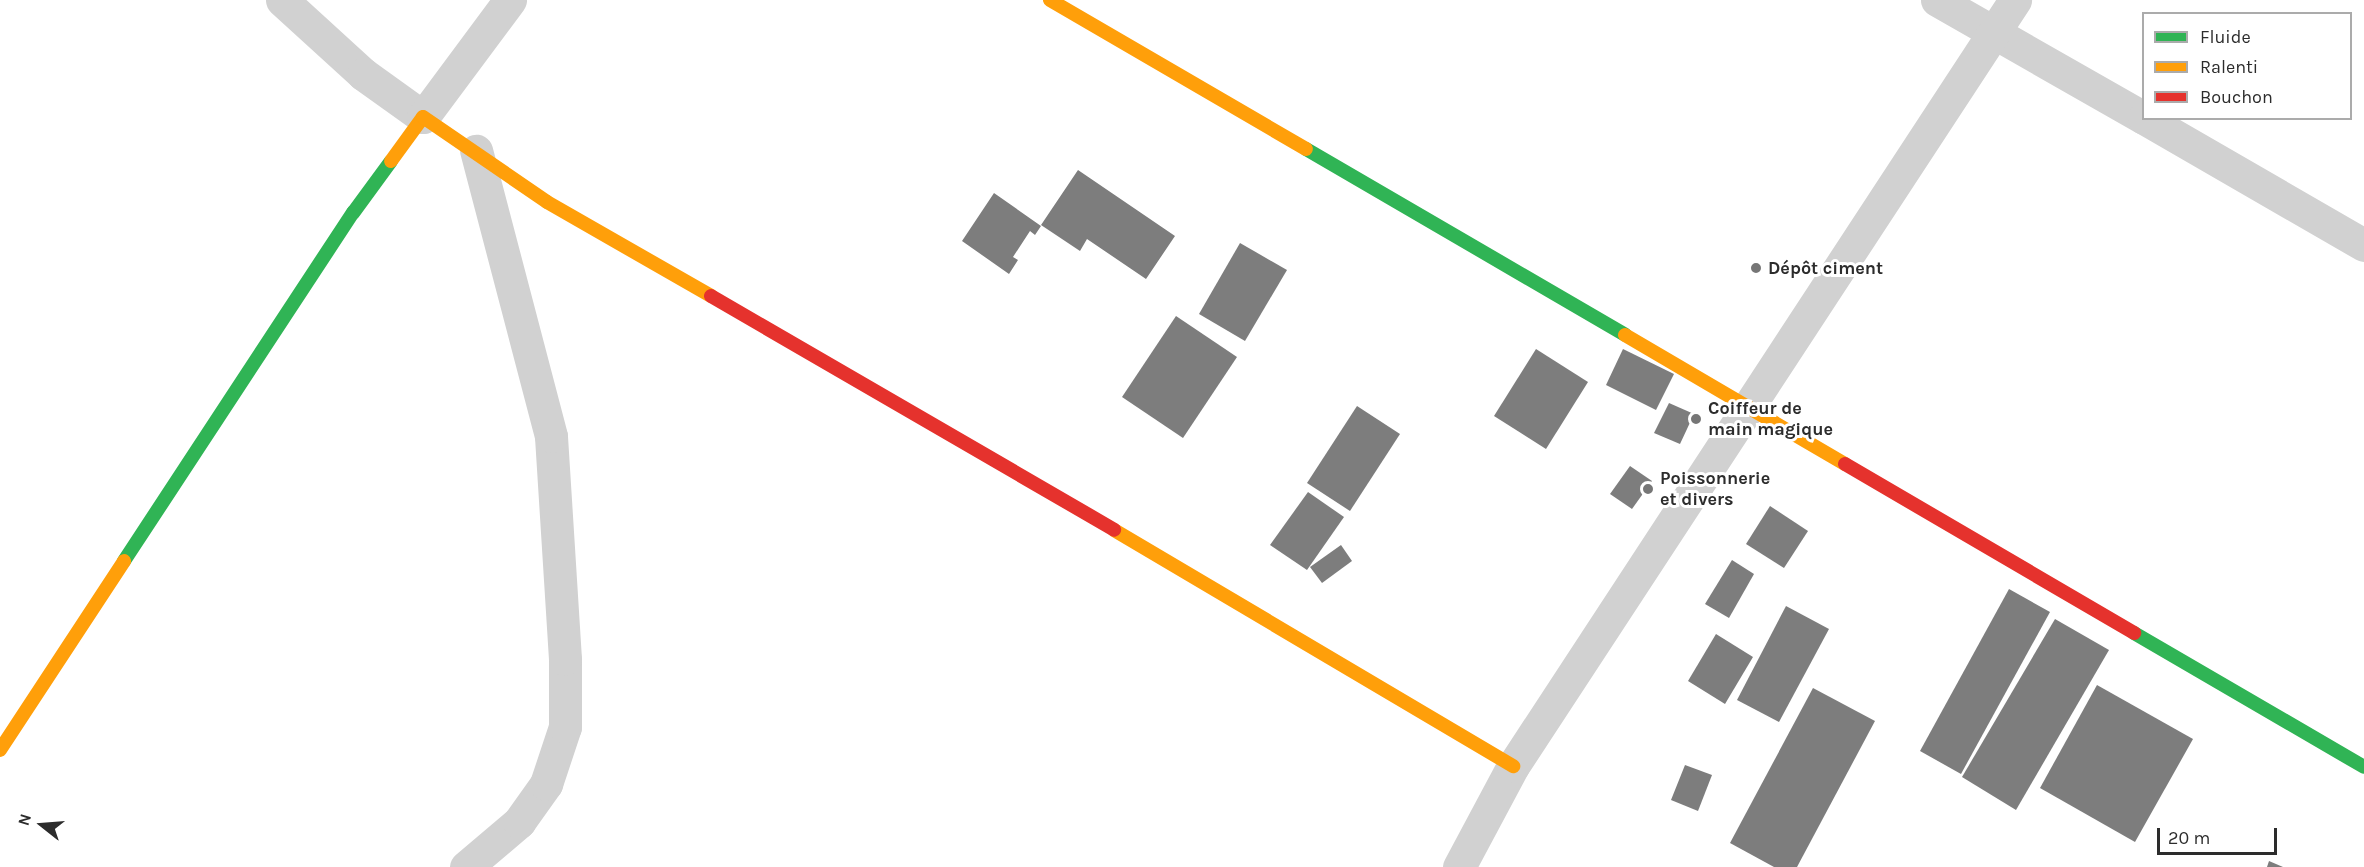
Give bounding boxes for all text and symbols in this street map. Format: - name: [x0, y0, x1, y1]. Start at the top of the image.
- legend: [2142, 12, 2352, 120]
- text: Fluide: [2200, 26, 2251, 48]
- text: Ralenti: [2200, 56, 2258, 78]
- text: Bouchon: [2200, 86, 2273, 108]
- place label: Dépôt ciment: [1768, 257, 1883, 279]
- marker: Dépôt ciment: [1749, 261, 1763, 275]
- place label: Coiffeur de main magique: [1708, 398, 1833, 440]
- marker: Coiffeur de main magique: [1689, 412, 1703, 426]
- place label: Poissonnerie et divers: [1660, 468, 1770, 510]
- marker: Poissonnerie et divers: [1641, 482, 1655, 496]
- north arrow: [12, 795, 72, 855]
- text: N: [14, 811, 35, 828]
- scale bar: [2160, 816, 2280, 854]
- text: 20 m: [2168, 827, 2210, 849]

